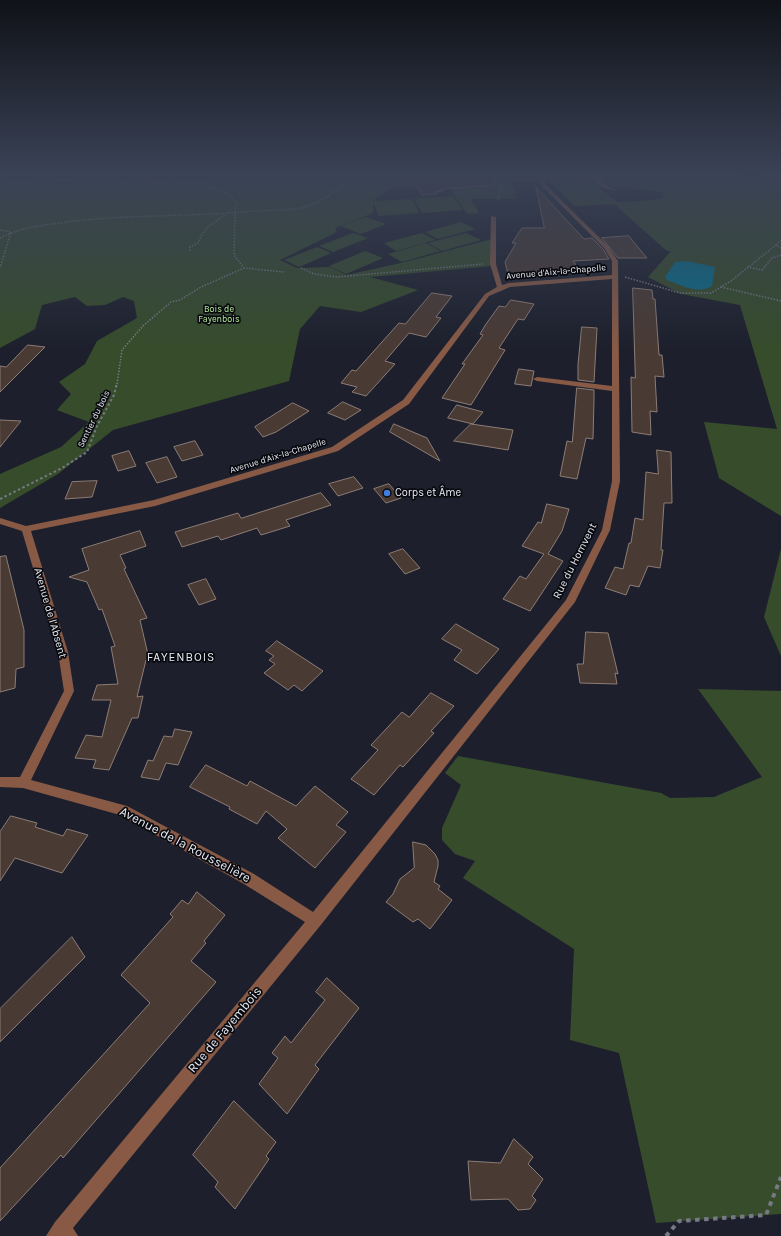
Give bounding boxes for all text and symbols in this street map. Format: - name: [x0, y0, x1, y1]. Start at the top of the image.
- street label: Avenue d'Aix-la-Chapelle: [506, 262, 606, 282]
- park label: Bois de Fayenbois: [198, 304, 240, 325]
- street label: Sentier du bois: [76, 389, 112, 449]
- street label: Avenue d'Aix-la-Chapelle: [229, 436, 327, 476]
- place label: Corps et Âme: [395, 486, 461, 500]
- marker: Corps et Âme: [382, 488, 392, 498]
- street label: Rue du Homvent: [550, 521, 600, 601]
- street label: Avenue de l'Absent: [31, 566, 69, 660]
- district label: FAYENBOIS: [147, 651, 215, 665]
- street label: Avenue de la Rousselière: [117, 804, 253, 886]
- street label: Rue de Fayembois: [185, 984, 265, 1076]

